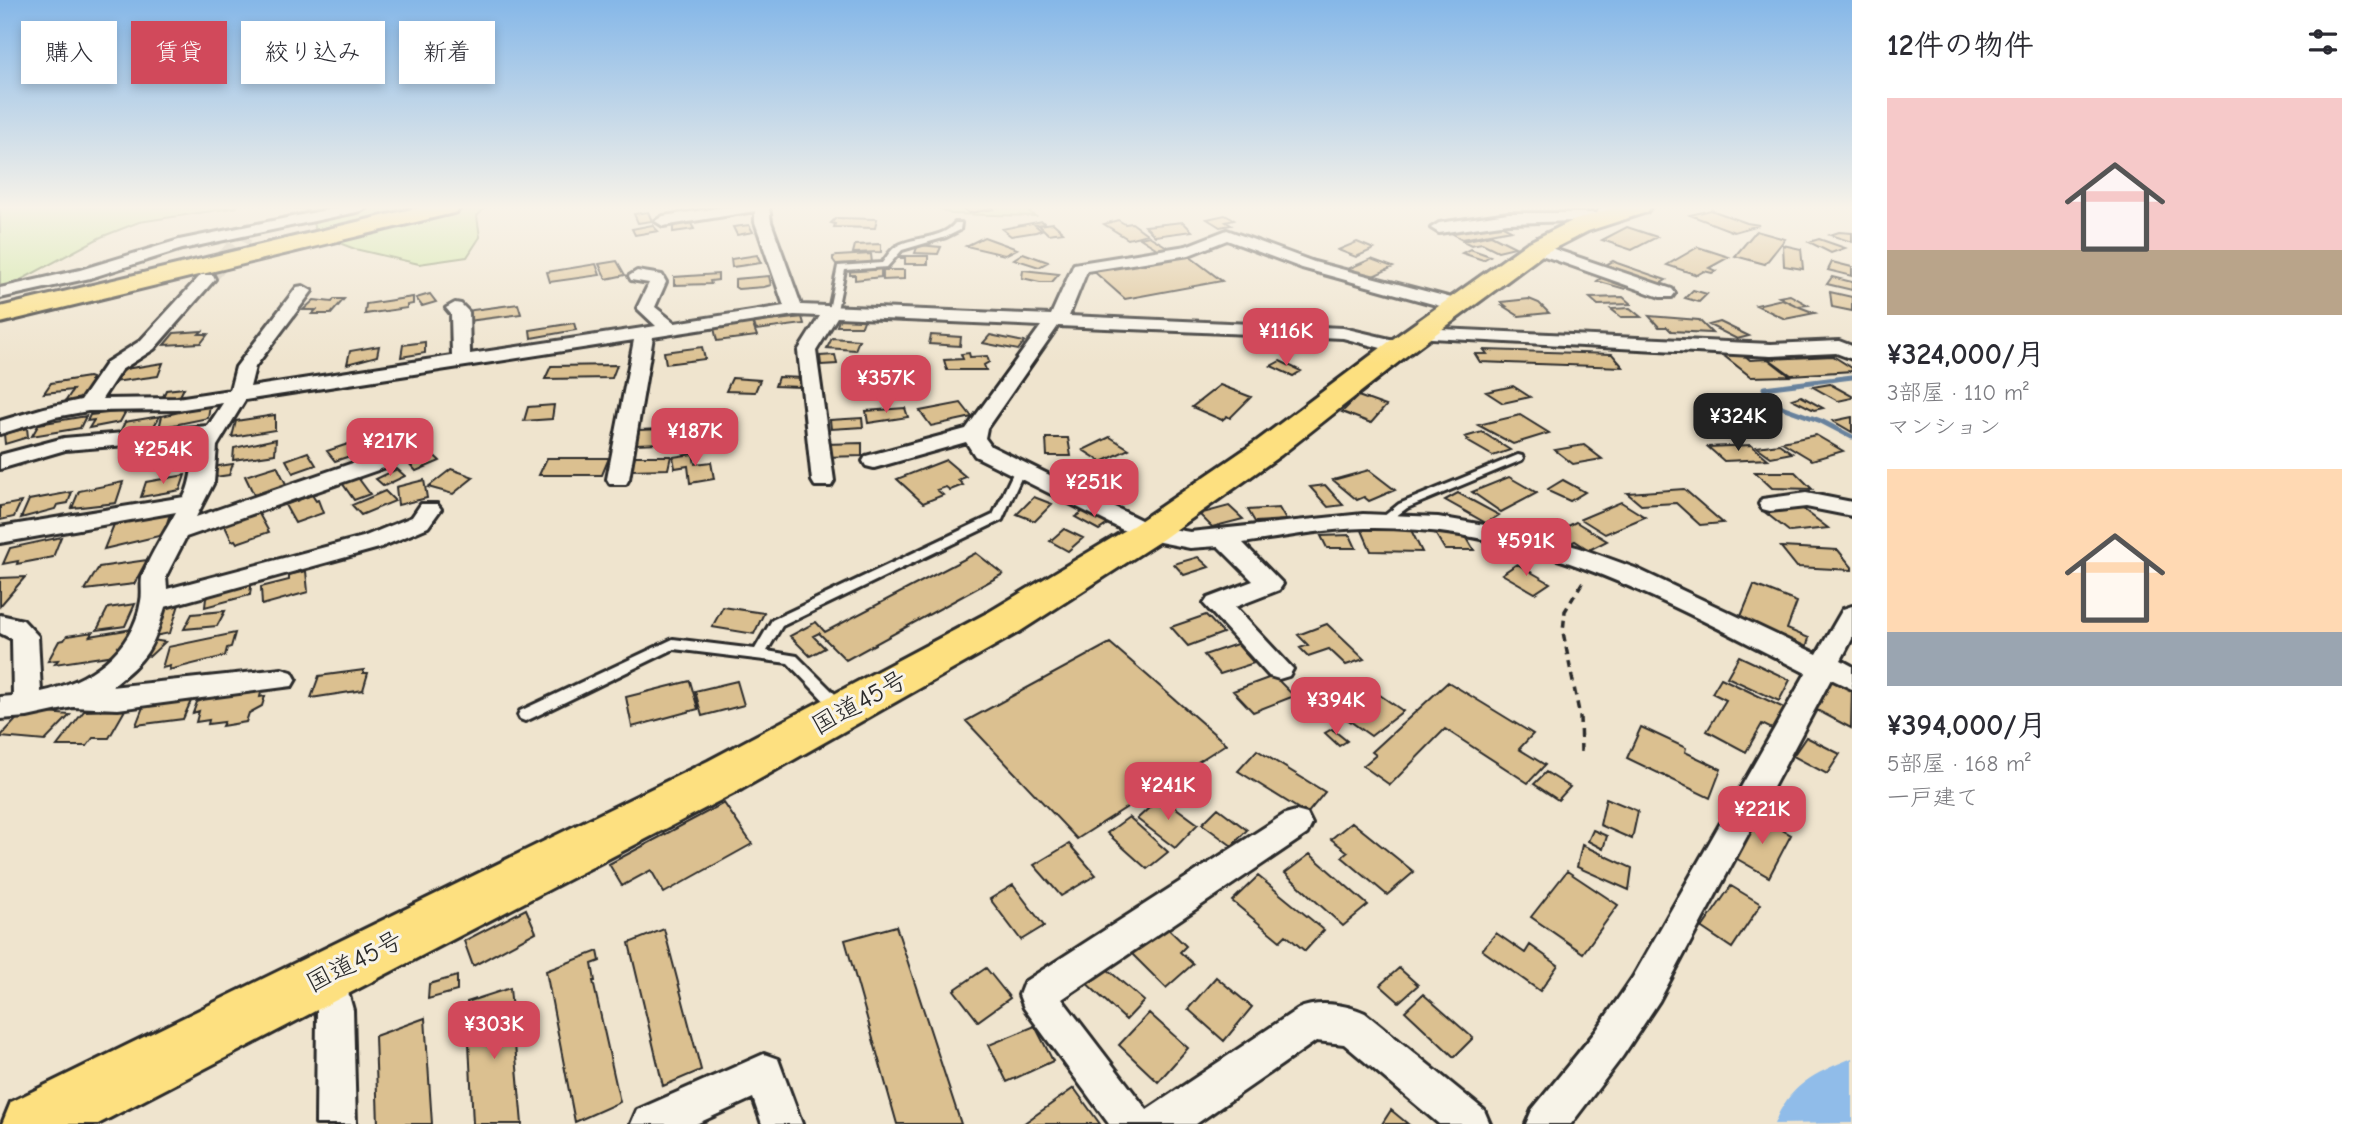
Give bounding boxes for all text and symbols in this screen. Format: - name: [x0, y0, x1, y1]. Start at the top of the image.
- chip: 購入: [21, 21, 117, 84]
- chip: 賃貸: [131, 21, 227, 84]
- chip: 絞り込み: [241, 21, 385, 84]
- chip: 新着: [399, 21, 495, 84]
- icon: filters: [2304, 23, 2342, 61]
- text: 12件の物件: [1887, 28, 2034, 63]
- icon: home: [2052, 144, 2178, 270]
- pin: ¥116K: [1237, 308, 1335, 368]
- text: ¥116K: [1259, 317, 1313, 344]
- text: ¥324,000/月: [1887, 337, 2045, 372]
- pin: ¥357K: [837, 356, 935, 415]
- text: ¥357K: [857, 364, 915, 391]
- text: 3部屋 · 110 m²: [1887, 379, 2029, 406]
- pin: ¥324K: [1689, 393, 1787, 453]
- text: ¥324K: [1709, 402, 1767, 429]
- pin: ¥187K: [646, 408, 744, 468]
- text: マンション: [1887, 413, 2001, 440]
- text: ¥187K: [667, 417, 723, 444]
- pin: ¥217K: [341, 419, 439, 478]
- pin: ¥254K: [114, 426, 212, 486]
- text: ¥217K: [362, 427, 418, 454]
- text: ¥254K: [134, 435, 192, 462]
- pin: ¥251K: [1045, 460, 1143, 519]
- text: ¥251K: [1066, 468, 1122, 495]
- icon: home: [2052, 515, 2178, 641]
- pin: ¥591K: [1477, 518, 1575, 578]
- text: ¥591K: [1497, 527, 1555, 554]
- street label: 国道45号: [806, 664, 913, 741]
- pin: ¥394K: [1287, 678, 1385, 737]
- text: ¥394K: [1307, 686, 1365, 713]
- text: ¥394,000/月: [1887, 708, 2047, 743]
- text: 5部屋 · 168 m²: [1887, 750, 2031, 777]
- pin: ¥241K: [1119, 762, 1217, 822]
- text: ¥241K: [1141, 771, 1195, 798]
- text: 一戸建て: [1887, 784, 1979, 811]
- pin: ¥221K: [1713, 786, 1811, 846]
- text: ¥221K: [1734, 795, 1790, 822]
- street label: 国道45号: [301, 925, 408, 999]
- pin: ¥303K: [445, 1002, 543, 1061]
- text: ¥303K: [464, 1010, 524, 1037]

